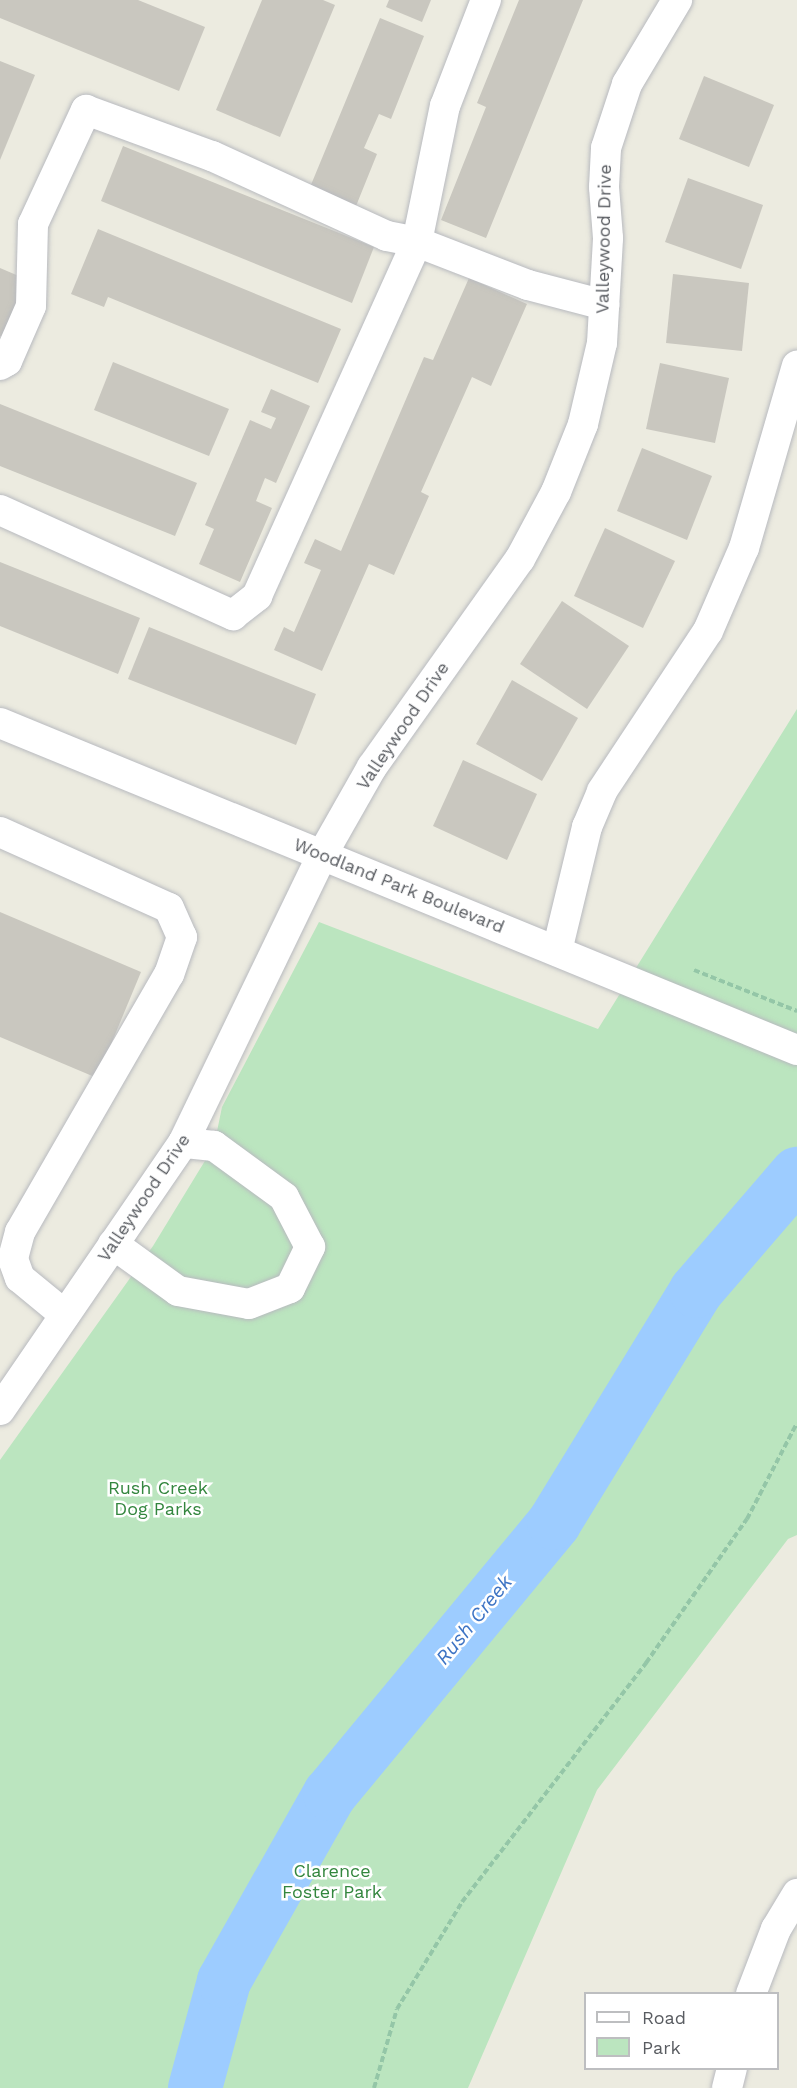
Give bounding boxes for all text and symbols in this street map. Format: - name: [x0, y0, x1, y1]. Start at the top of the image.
- street label: Valleywood Drive: [592, 164, 616, 314]
- street label: Valleywood Drive: [352, 658, 454, 794]
- street label: Woodland Park Boulevard: [290, 834, 508, 938]
- street label: Valleywood Drive: [93, 1130, 195, 1266]
- park label: Rush Creek Dog Parks: [108, 1478, 208, 1520]
- water label: Rush Creek: [431, 1570, 517, 1670]
- park label: Clarence Foster Park: [282, 1861, 382, 1904]
- legend: [584, 1992, 779, 2070]
- text: Road: [642, 2007, 686, 2028]
- text: Park: [642, 2037, 681, 2058]

